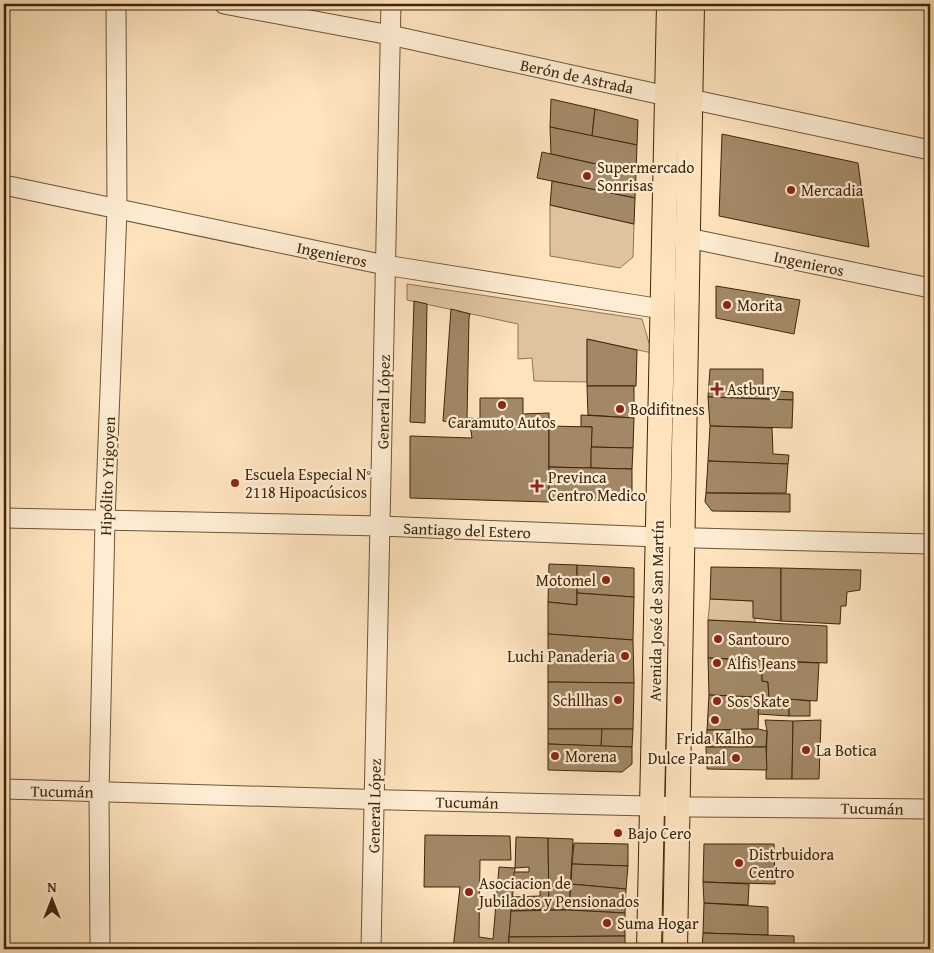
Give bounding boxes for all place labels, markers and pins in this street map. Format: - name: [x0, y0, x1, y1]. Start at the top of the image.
- place label: Supermercado Sonrisas: [597, 155, 695, 197]
- marker: Supermercado Sonrisas: [581, 170, 593, 182]
- place label: Mercadia: [801, 178, 864, 202]
- marker: Mercadia: [785, 184, 797, 196]
- place label: Morita: [737, 293, 783, 317]
- marker: Morita: [721, 299, 733, 311]
- place label: Astbury: [727, 377, 780, 401]
- marker: Astbury: [711, 383, 723, 395]
- place label: Bodifitness: [630, 397, 705, 421]
- marker: Caramuto Autos: [496, 399, 508, 411]
- marker: Bodifitness: [614, 403, 626, 415]
- place label: Caramuto Autos: [448, 410, 556, 434]
- place label: Escuela Especial Nº 2118 Hipoacúsicos: [245, 462, 371, 504]
- place label: Previnca Centro Medico: [548, 465, 646, 507]
- marker: Escuela Especial Nº 2118 Hipoacúsicos: [229, 477, 241, 489]
- marker: Previnca Centro Medico: [530, 479, 544, 493]
- place label: Motomel: [536, 568, 597, 592]
- marker: Motomel: [600, 574, 612, 586]
- place label: Santouro: [728, 627, 789, 651]
- marker: Santouro: [712, 633, 724, 645]
- place label: Luchi Panaderia: [507, 644, 615, 668]
- marker: Luchi Panaderia: [619, 650, 631, 662]
- place label: Alfis Jeans: [727, 651, 796, 675]
- marker: Alfis Jeans: [711, 657, 723, 669]
- place label: Schllhas: [552, 688, 608, 712]
- place label: Sos Skate: [727, 689, 790, 713]
- marker: Schllhas: [612, 694, 624, 706]
- marker: Sos Skate: [711, 695, 723, 707]
- marker: Frida Kalho: [709, 714, 721, 726]
- place label: Frida Kalho: [676, 726, 754, 750]
- place label: La Botica: [816, 738, 877, 762]
- place label: Morena: [565, 744, 617, 768]
- marker: La Botica: [800, 744, 812, 756]
- place label: Dulce Panal: [648, 746, 727, 770]
- marker: Morena: [549, 750, 561, 762]
- marker: Dulce Panal: [730, 752, 742, 764]
- place label: Bajo Cero: [628, 821, 691, 845]
- marker: Bajo Cero: [612, 827, 624, 839]
- place label: Distrbuidora Centro: [749, 842, 834, 884]
- marker: Distrbuidora Centro: [733, 857, 745, 869]
- place label: Asociacion de Jubilados y Pensionados: [477, 871, 639, 913]
- marker: Asociacion de Jubilados y Pensionados: [463, 886, 475, 898]
- place label: Suma Hogar: [617, 911, 699, 935]
- marker: Suma Hogar: [601, 917, 613, 929]

